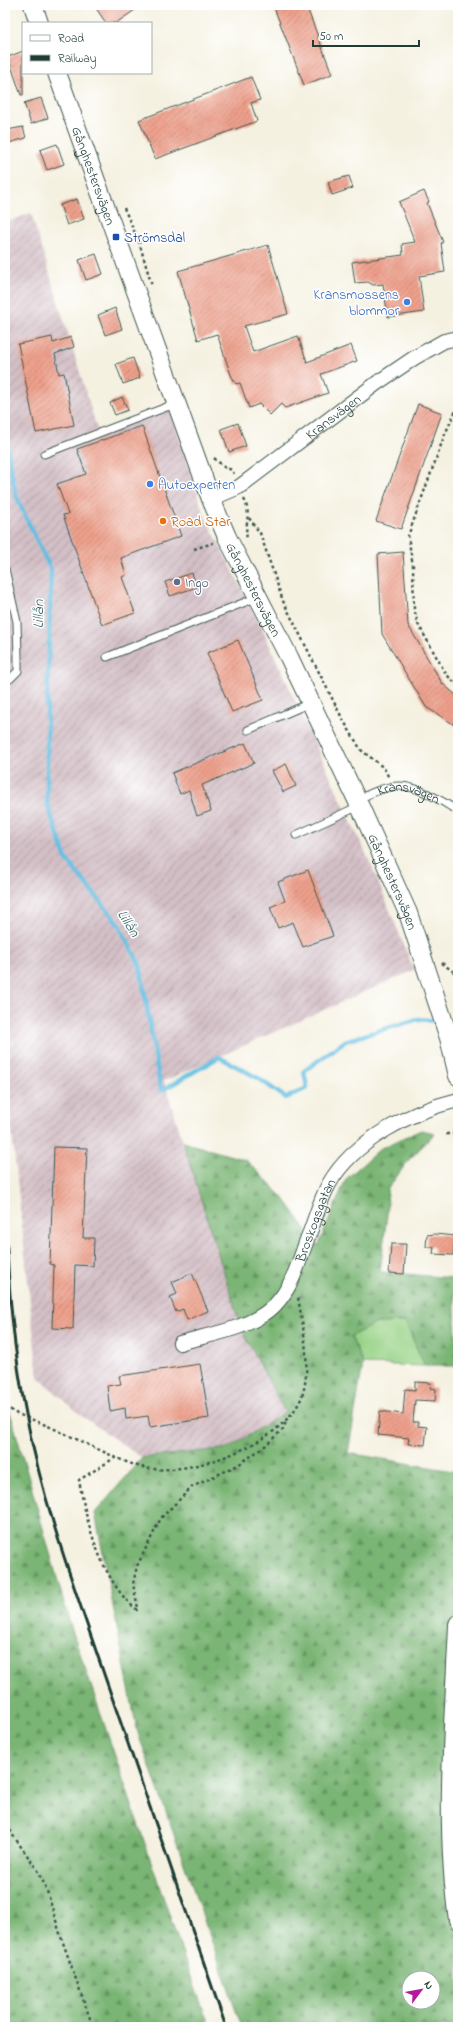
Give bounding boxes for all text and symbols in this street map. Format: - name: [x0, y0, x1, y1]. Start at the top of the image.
- legend: [22, 22, 152, 74]
- scale bar: [313, 22, 419, 48]
- text: 50 m: [319, 28, 343, 46]
- text: Road: [58, 30, 84, 48]
- text: Railway: [58, 50, 97, 69]
- street label: Gånghestersvägen: [65, 124, 120, 228]
- place label: Strömsdal: [124, 228, 185, 249]
- marker: Strömsdal: [111, 232, 121, 242]
- place label: Kransmossens blommor: [314, 285, 400, 322]
- marker: Kransmossens blommor: [402, 297, 412, 307]
- street label: Kransvägen: [302, 390, 366, 445]
- place label: Autoexperten: [158, 475, 235, 496]
- marker: Autoexperten: [145, 479, 155, 489]
- place label: Road Star: [171, 512, 231, 533]
- marker: Road Star: [158, 516, 168, 526]
- street label: Gånghestersvägen: [220, 539, 286, 641]
- place label: Ingo: [185, 573, 209, 595]
- marker: Ingo: [172, 577, 182, 587]
- water label: Lillån: [28, 599, 50, 629]
- street label: Kransvägen: [375, 777, 444, 810]
- street label: Gånghestersvägen: [362, 831, 422, 933]
- water label: Lillån: [111, 905, 145, 942]
- street label: Broskogsgatan: [291, 1175, 342, 1266]
- north arrow: [401, 1970, 441, 2010]
- text: N: [420, 1978, 437, 1993]

